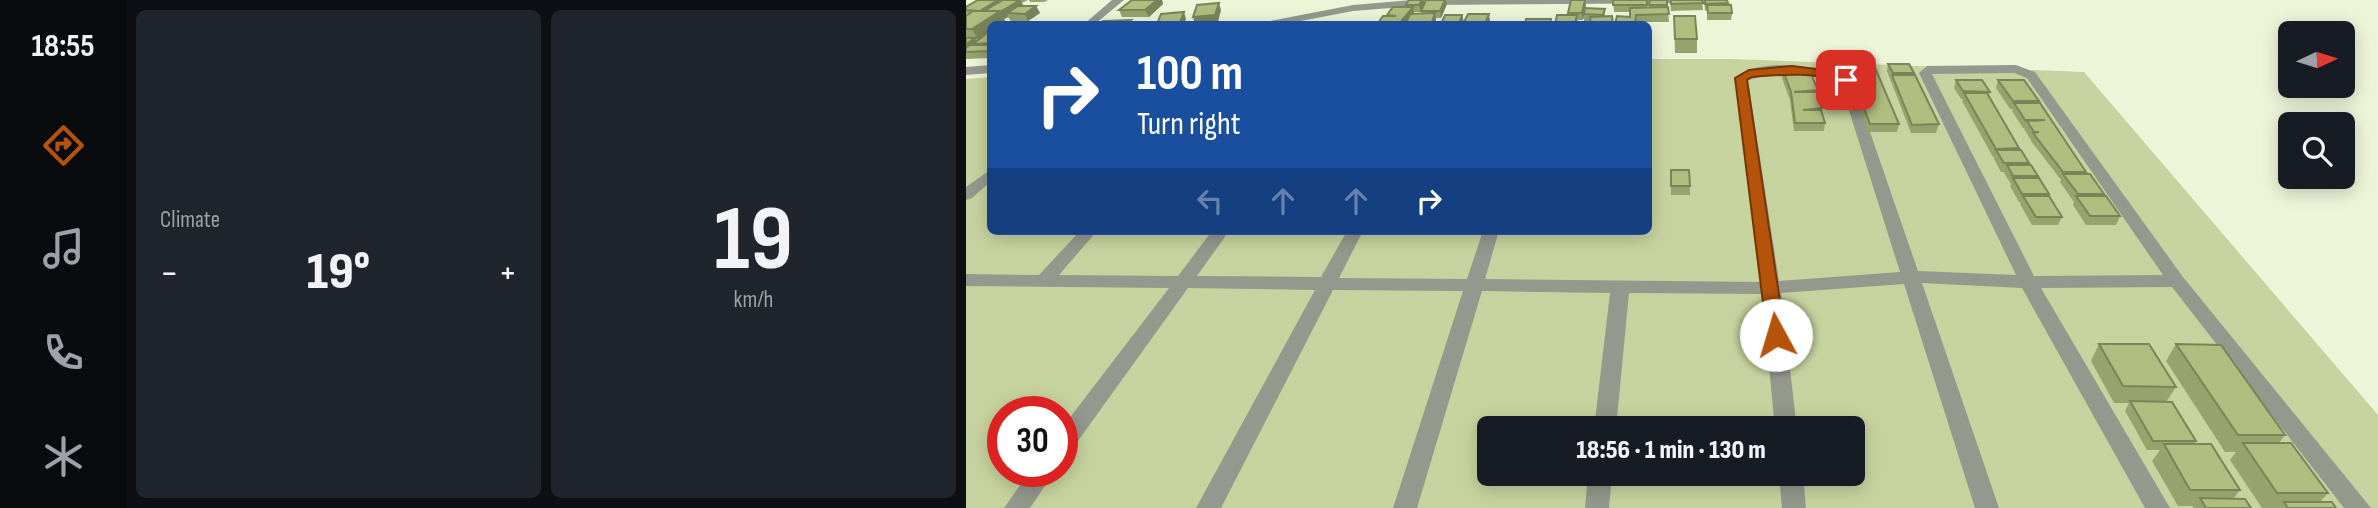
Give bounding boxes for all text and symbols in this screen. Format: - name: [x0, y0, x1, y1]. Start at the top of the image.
- north arrow: [2278, 21, 2356, 98]
- map controls: [2278, 21, 2355, 189]
- text: 18:55: [32, 27, 94, 66]
- text: 100 m: [1137, 45, 1243, 104]
- icon: right: [1022, 49, 1113, 140]
- pin: [1816, 50, 1876, 110]
- icon: arrive: [1827, 61, 1865, 99]
- text: Turn right: [1137, 105, 1241, 144]
- button: search: [2278, 112, 2355, 189]
- icon: directions: [39, 121, 88, 170]
- icon: left: [1191, 182, 1229, 220]
- icon: ahead: [1264, 182, 1302, 220]
- icon: ahead: [1337, 182, 1375, 220]
- icon: right: [1410, 182, 1448, 220]
- text: 19: [714, 186, 793, 295]
- text: Climate: [160, 206, 220, 234]
- icon: music: [39, 224, 88, 273]
- text: 19°: [307, 241, 370, 304]
- text: −: [160, 251, 179, 296]
- text: +: [498, 251, 517, 296]
- text: km/h: [734, 286, 773, 314]
- position arrow: [1739, 298, 1813, 372]
- icon: phone: [39, 328, 88, 377]
- speed limit sign: 30: [987, 396, 1078, 487]
- icon: climate: [39, 432, 88, 481]
- text: 18:56 · 1 min · 130 m: [1576, 435, 1766, 466]

